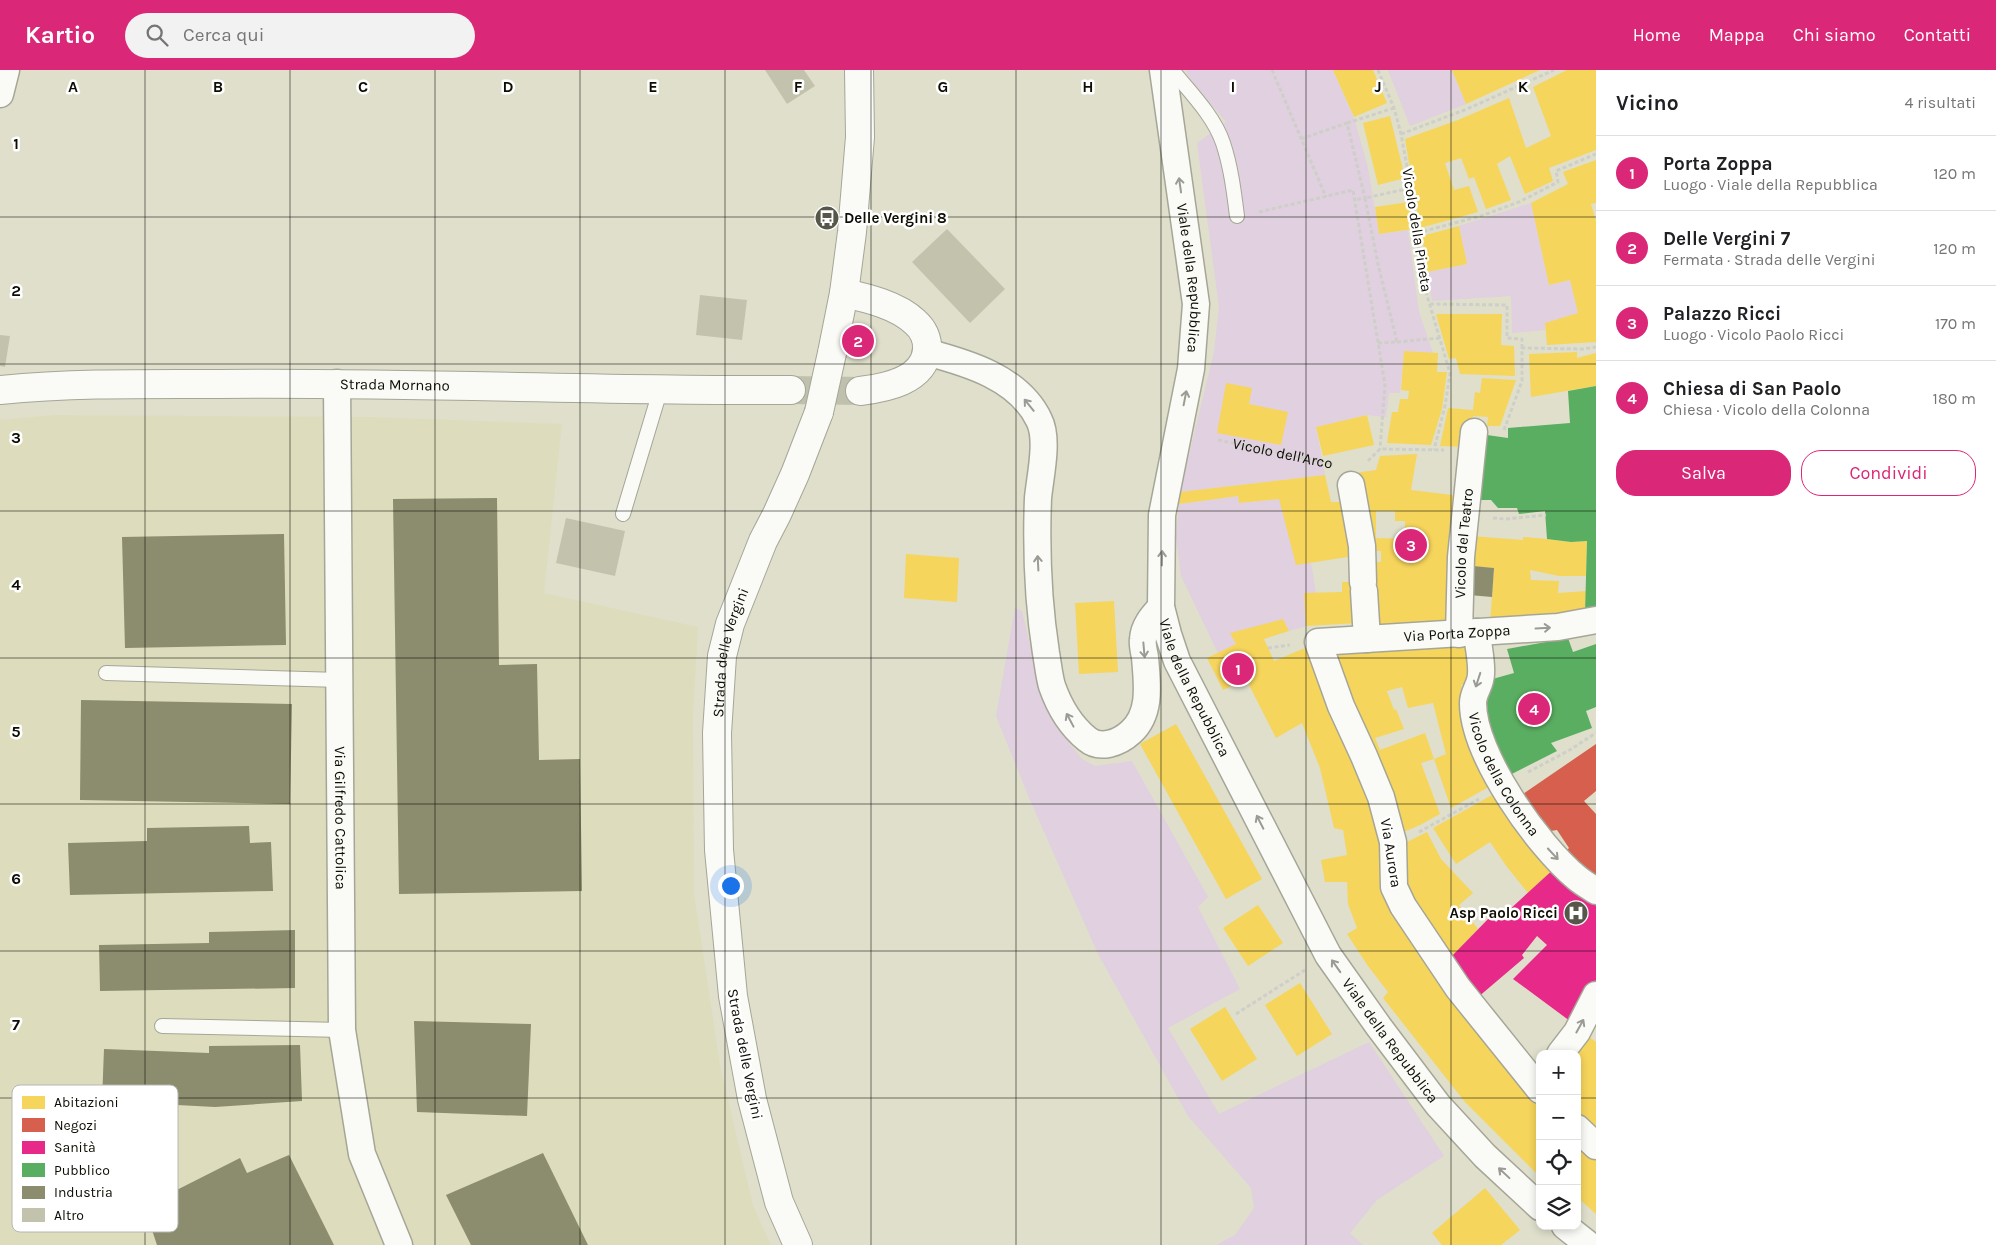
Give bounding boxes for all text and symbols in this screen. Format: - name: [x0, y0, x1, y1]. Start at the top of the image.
- search box: [125, 13, 475, 58]
- text: Kartio: [25, 21, 95, 49]
- icon: search: [143, 21, 171, 49]
- text: Cerca qui: [183, 24, 264, 46]
- text: Home: [1633, 24, 1681, 46]
- text: Mappa: [1709, 24, 1765, 46]
- text: Chi siamo: [1793, 24, 1876, 46]
- text: Contatti: [1904, 24, 1971, 46]
- text: A: [68, 77, 78, 96]
- text: B: [213, 77, 223, 96]
- text: C: [358, 77, 368, 96]
- text: D: [503, 77, 514, 96]
- text: E: [648, 77, 658, 96]
- text: F: [794, 77, 803, 96]
- text: G: [938, 77, 948, 96]
- text: H: [1082, 77, 1094, 96]
- text: I: [1231, 77, 1235, 96]
- text: J: [1374, 77, 1382, 96]
- text: K: [1518, 77, 1529, 96]
- text: Vicino: [1616, 91, 1679, 115]
- text: 4 risultati: [1905, 93, 1976, 112]
- text: 1: [13, 134, 19, 153]
- text: Porta Zoppa: [1663, 153, 1773, 175]
- text: 1: [1629, 164, 1635, 183]
- text: 120 m: [1933, 164, 1976, 183]
- street label: Vicolo della Pineta: [1398, 167, 1436, 293]
- text: Luogo · Viale della Repubblica: [1663, 175, 1878, 194]
- one-way arrow: [1174, 177, 1184, 193]
- street label: Viale della Repubblica: [1173, 202, 1205, 354]
- bus stop icon: Delle Vergini 8: [814, 205, 840, 231]
- place label: Delle Vergini 8: [844, 209, 947, 227]
- text: Delle Vergini 7: [1663, 228, 1790, 250]
- text: 2: [1627, 239, 1637, 258]
- text: 120 m: [1933, 239, 1976, 258]
- text: Fermata · Strada delle Vergini: [1663, 250, 1876, 269]
- text: 2: [11, 281, 21, 300]
- text: Palazzo Ricci: [1663, 303, 1781, 325]
- text: 3: [1627, 314, 1637, 333]
- text: 170 m: [1935, 314, 1976, 333]
- pin: 2: [842, 322, 874, 360]
- text: Luogo · Vicolo Paolo Ricci: [1663, 325, 1844, 344]
- street label: Strada Mornano: [340, 375, 450, 395]
- text: Chiesa di San Paolo: [1663, 378, 1841, 400]
- text: 4: [1627, 389, 1637, 408]
- text: 180 m: [1933, 389, 1976, 408]
- one-way arrow: [1181, 390, 1191, 406]
- one-way arrow: [1024, 399, 1035, 412]
- text: Chiesa · Vicolo della Colonna: [1663, 400, 1870, 419]
- text: 3: [11, 428, 21, 447]
- street label: Vicolo dell'Arco: [1231, 434, 1334, 473]
- button: Salva: [1616, 450, 1791, 496]
- button: Condividi: [1801, 450, 1976, 496]
- street label: Vicolo del Teatro: [1451, 487, 1477, 599]
- pin: 3: [1395, 526, 1427, 564]
- one-way arrow: [1157, 550, 1167, 566]
- one-way arrow: [1034, 555, 1043, 571]
- text: 4: [11, 575, 21, 594]
- street label: Strada delle Vergini: [709, 585, 753, 718]
- street label: Viale della Repubblica: [1155, 617, 1234, 760]
- street label: Via Porta Zoppa: [1403, 621, 1511, 646]
- one-way arrow: [1534, 624, 1550, 633]
- one-way arrow: [1139, 641, 1149, 657]
- pin: 1: [1222, 650, 1254, 688]
- one-way arrow: [1473, 672, 1483, 688]
- pin: 4: [1518, 690, 1550, 728]
- street label: Vicolo della Colonna: [1465, 711, 1543, 840]
- one-way arrow: [1065, 713, 1075, 728]
- text: 5: [11, 722, 21, 741]
- street label: Via Gilfredo Cattolica: [331, 746, 350, 890]
- one-way arrow: [1255, 815, 1265, 830]
- street label: Via Aurora: [1377, 817, 1405, 889]
- one-way arrow: [1547, 847, 1559, 860]
- text: 6: [11, 869, 21, 888]
- your location: [718, 873, 744, 899]
- hospital icon: Asp Paolo Ricci: [1563, 900, 1589, 926]
- place label: Asp Paolo Ricci: [1450, 904, 1558, 922]
- one-way arrow: [1331, 959, 1341, 973]
- street label: Viale della Repubblica: [1338, 975, 1442, 1107]
- street label: Strada delle Vergini: [724, 987, 766, 1121]
- text: 7: [12, 1015, 20, 1034]
- one-way arrow: [1575, 1018, 1585, 1033]
- map controls: [1536, 1050, 1581, 1230]
- button: +: [1536, 1050, 1581, 1095]
- legend: [12, 1085, 178, 1232]
- text: Abitazioni: [54, 1094, 119, 1111]
- button: −: [1536, 1095, 1581, 1140]
- text: Negozi: [54, 1117, 97, 1134]
- text: Sanità: [54, 1139, 96, 1156]
- button: locate: [1536, 1140, 1581, 1185]
- text: Pubblico: [54, 1162, 110, 1179]
- one-way arrow: [1498, 1167, 1510, 1179]
- text: Industria: [54, 1184, 113, 1201]
- button: layers: [1536, 1185, 1581, 1230]
- text: Altro: [54, 1207, 84, 1224]

